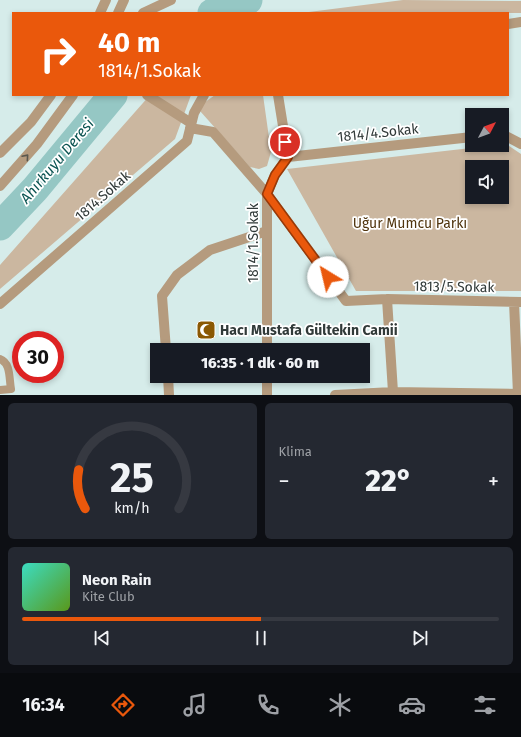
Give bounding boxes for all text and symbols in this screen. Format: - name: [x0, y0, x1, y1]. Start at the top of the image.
- text: 40 m: [98, 26, 161, 59]
- icon: right: [32, 28, 84, 80]
- text: 1814/1.Sokak: [98, 60, 201, 82]
- north arrow: [465, 108, 509, 152]
- map controls: [465, 108, 509, 204]
- water label: Ahırkuyu Deresi: [16, 115, 98, 208]
- street label: 1814/4.Sokak: [337, 120, 420, 146]
- pin: [268, 125, 302, 159]
- icon: arrive: [274, 131, 296, 153]
- one-way arrow: [21, 154, 28, 161]
- button: sound: [465, 160, 509, 204]
- street label: 1814.Sokak: [72, 167, 135, 225]
- street label: 1814/1.Sokak: [245, 202, 262, 283]
- park label: Uğur Mumcu Parkı: [353, 215, 467, 232]
- position arrow: [307, 256, 349, 298]
- street label: 1813/5.Sokak: [413, 278, 495, 296]
- mosque icon: Hacı Mustafa Gültekin Camii: [195, 319, 217, 341]
- place label: Hacı Mustafa Gültekin Camii: [220, 322, 398, 339]
- speed limit sign: 30: [12, 331, 64, 383]
- text: 16:35 · 1 dk · 60 m: [201, 354, 319, 372]
- text: Klima: [279, 444, 312, 459]
- text: 25: [110, 453, 154, 503]
- text: 22°: [365, 463, 412, 499]
- text: −: [279, 468, 290, 495]
- text: +: [488, 468, 499, 495]
- text: km/h: [115, 500, 150, 517]
- text: Neon Rain: [82, 571, 151, 589]
- text: Kite Club: [82, 589, 135, 604]
- icon: previous: [91, 627, 113, 649]
- icon: pause: [250, 627, 272, 649]
- icon: next: [409, 627, 431, 649]
- icon: directions: [109, 691, 137, 719]
- icon: music: [181, 691, 209, 719]
- icon: phone: [254, 691, 282, 719]
- icon: climate: [326, 691, 354, 719]
- icon: car: [398, 691, 426, 719]
- icon: filters: [471, 691, 499, 719]
- text: 16:34: [22, 694, 65, 716]

